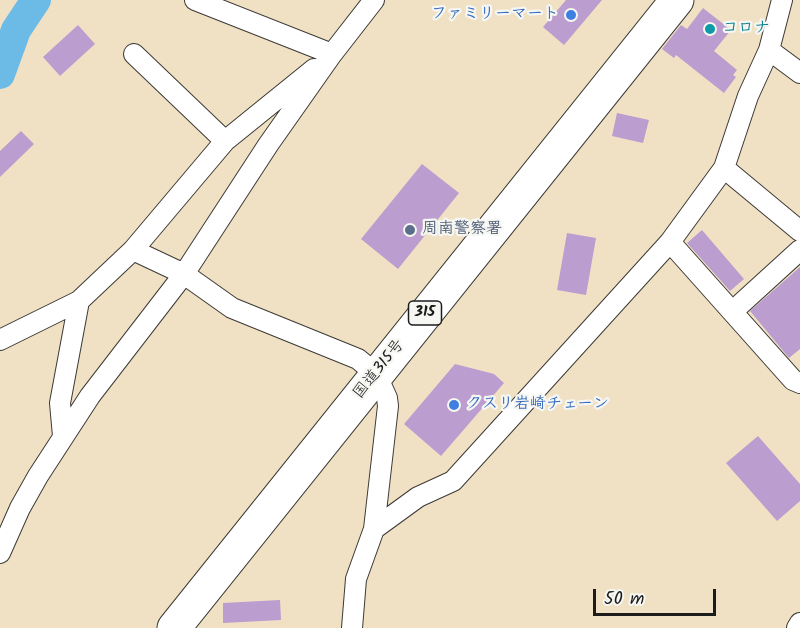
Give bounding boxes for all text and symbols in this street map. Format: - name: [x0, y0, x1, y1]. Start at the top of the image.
- place label: ファミリーマート: [431, 5, 559, 25]
- marker: ファミリーマート: [564, 8, 578, 22]
- place label: コロナ: [722, 19, 770, 39]
- marker: コロナ: [703, 22, 717, 36]
- place label: 周南警察署: [422, 220, 502, 240]
- marker: 周南警察署: [403, 223, 417, 237]
- road number: 315: [408, 301, 442, 325]
- street label: 国道315号: [350, 336, 410, 404]
- place label: クスリ岩崎チェーン: [466, 395, 609, 415]
- marker: クスリ岩崎チェーン: [447, 398, 461, 412]
- scale bar: [596, 577, 719, 615]
- text: 50 m: [604, 585, 644, 614]

